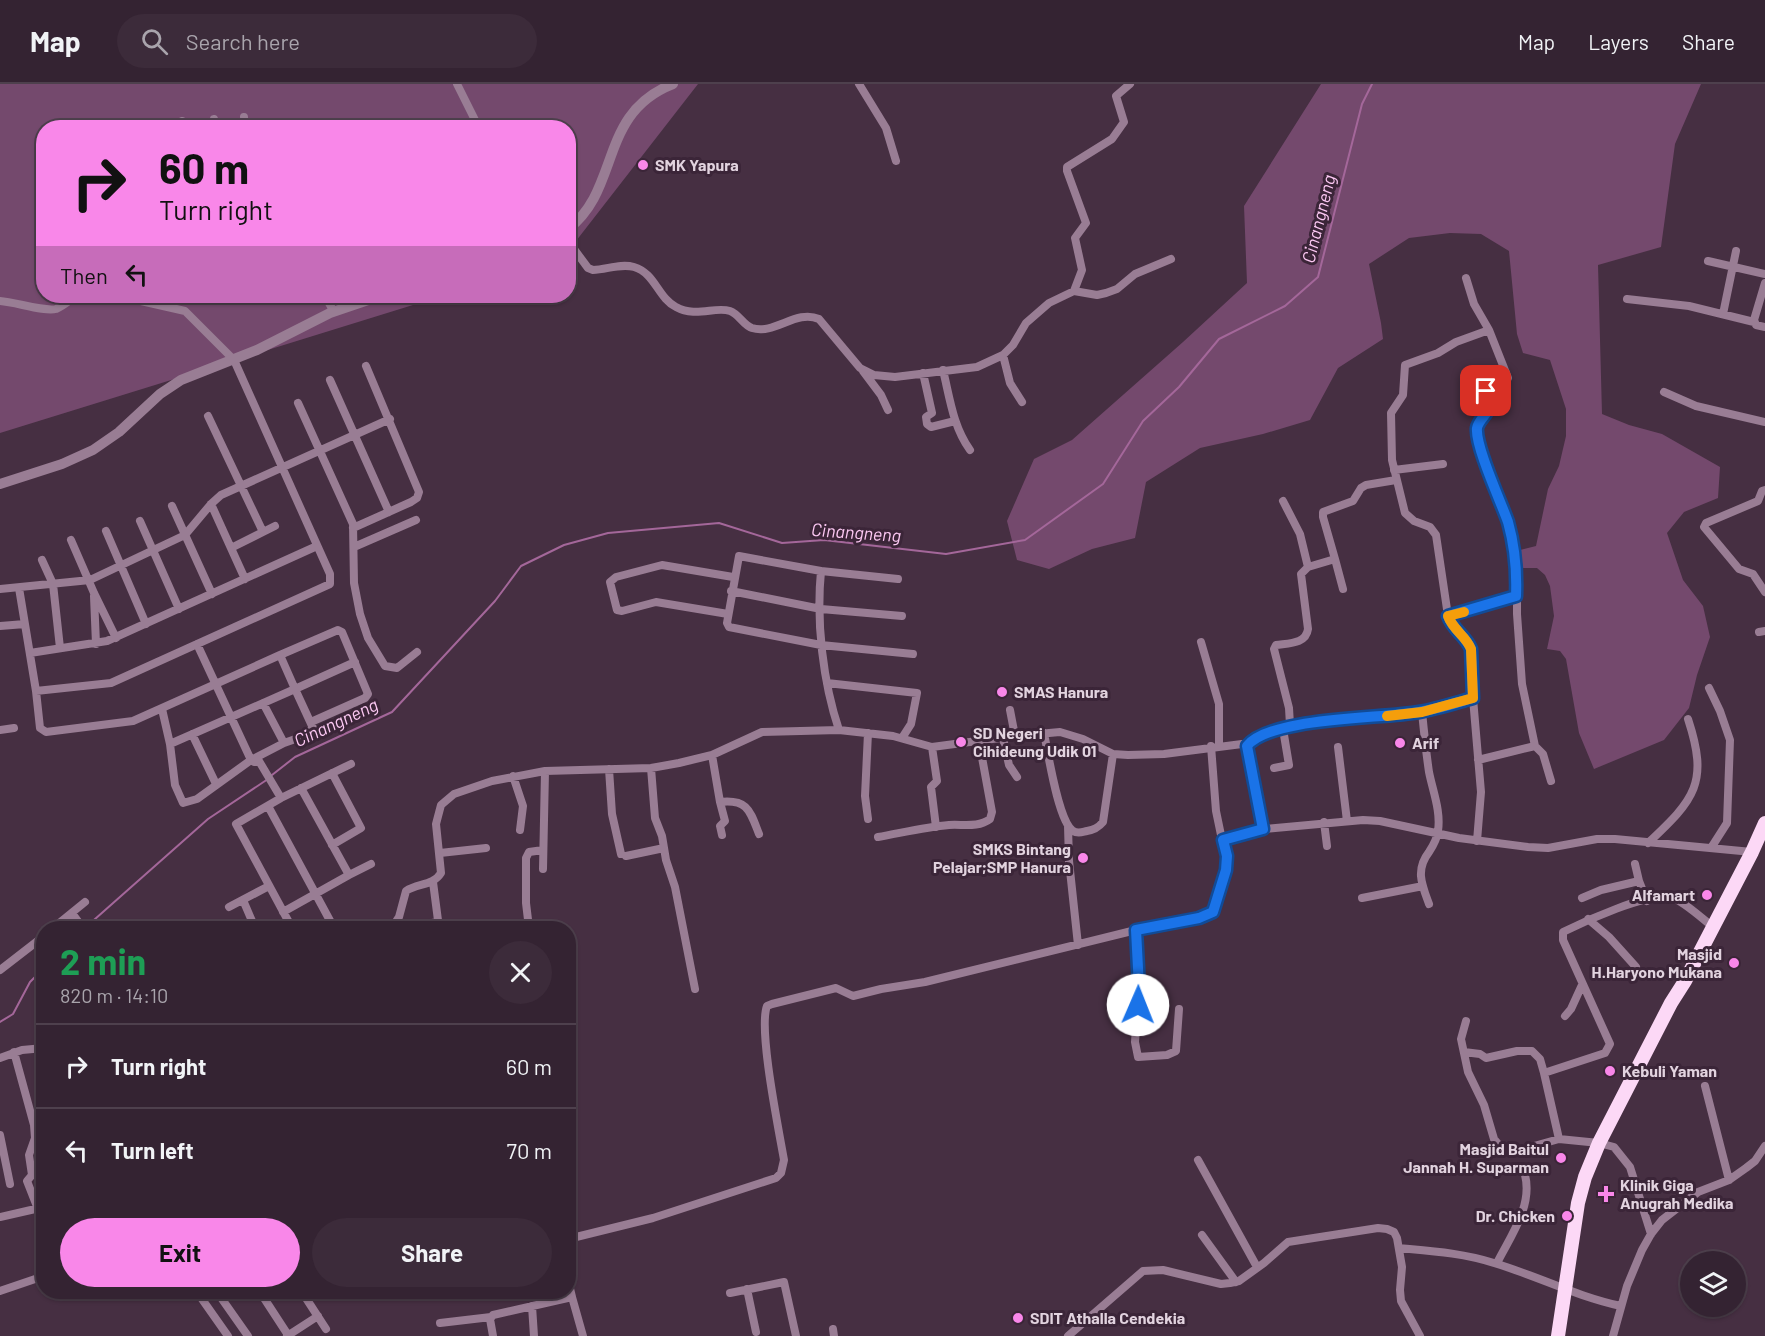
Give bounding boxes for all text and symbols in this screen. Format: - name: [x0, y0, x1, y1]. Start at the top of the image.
- search box: [117, 14, 537, 68]
- text: Map: [30, 24, 81, 58]
- icon: search: [138, 25, 171, 58]
- text: Search here: [186, 28, 300, 54]
- text: Map: [1518, 29, 1555, 54]
- text: Layers: [1588, 29, 1649, 54]
- text: Share: [1682, 29, 1735, 54]
- text: 60 m: [159, 142, 249, 192]
- icon: right: [60, 144, 138, 222]
- place label: SMK Yapura: [655, 155, 739, 174]
- marker: SMK Yapura: [636, 158, 650, 172]
- water label: Cinangneng: [1296, 172, 1340, 265]
- text: Turn right: [159, 193, 273, 225]
- icon: left: [120, 258, 153, 291]
- text: Then: [60, 262, 108, 288]
- pin: [1460, 365, 1511, 416]
- icon: arrive: [1469, 374, 1502, 407]
- water label: Cinangneng: [810, 518, 902, 546]
- place label: SMAS Hanura: [1014, 682, 1108, 701]
- marker: SMAS Hanura: [995, 685, 1009, 699]
- water label: Cinangneng: [290, 693, 381, 751]
- place label: SD Negeri Cihideung Udik 01: [973, 723, 1097, 760]
- place label: Arif: [1412, 733, 1439, 752]
- marker: SD Negeri Cihideung Udik 01: [954, 735, 968, 749]
- marker: Arif: [1393, 736, 1407, 750]
- place label: SMKS Bintang Pelajar;SMP Hanura: [933, 839, 1071, 876]
- marker: SMKS Bintang Pelajar;SMP Hanura: [1076, 851, 1090, 865]
- place label: Alfamart: [1632, 885, 1695, 904]
- marker: Alfamart: [1700, 888, 1714, 902]
- text: 2 min: [60, 939, 146, 982]
- button: close: [489, 941, 552, 1004]
- place label: Masjid H.Haryono Mukana: [1592, 944, 1722, 981]
- marker: Masjid H.Haryono Mukana: [1727, 956, 1741, 970]
- position arrow: [1106, 973, 1170, 1037]
- text: 820 m · 14:10: [60, 983, 168, 1007]
- icon: right: [60, 1050, 93, 1083]
- text: Turn right: [111, 1053, 206, 1079]
- text: 60 m: [506, 1053, 552, 1079]
- place label: Kebuli Yaman: [1622, 1061, 1717, 1080]
- marker: Kebuli Yaman: [1603, 1064, 1617, 1078]
- icon: left: [60, 1134, 93, 1167]
- text: Turn left: [111, 1137, 194, 1163]
- text: 70 m: [507, 1137, 552, 1163]
- place label: Masjid Baitul Jannah H. Suparman: [1403, 1139, 1549, 1176]
- marker: Masjid Baitul Jannah H. Suparman: [1554, 1151, 1568, 1165]
- place label: Klinik Giga Anugrah Medika: [1620, 1175, 1733, 1212]
- marker: Klinik Giga Anugrah Medika: [1597, 1185, 1615, 1203]
- place label: Dr. Chicken: [1476, 1206, 1555, 1225]
- marker: Dr. Chicken: [1560, 1209, 1574, 1223]
- button: Exit: [60, 1218, 300, 1287]
- button: Share: [312, 1218, 552, 1287]
- map controls: [1680, 1251, 1746, 1317]
- button: layers: [1680, 1251, 1746, 1317]
- place label: SDIT Athalla Cendekia: [1030, 1308, 1185, 1327]
- marker: SDIT Athalla Cendekia: [1011, 1311, 1025, 1325]

